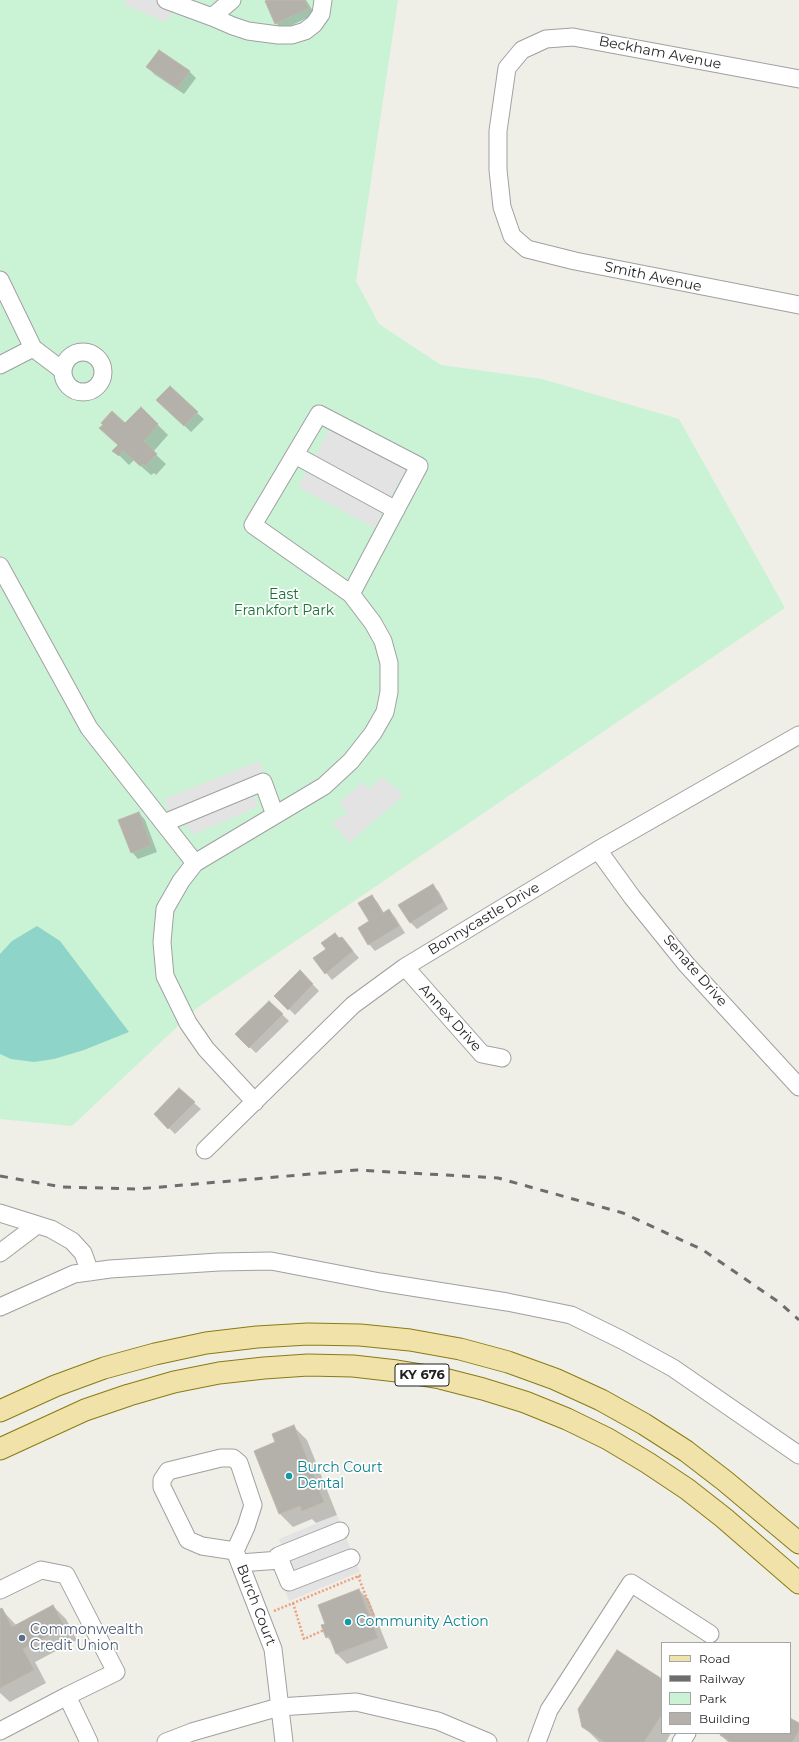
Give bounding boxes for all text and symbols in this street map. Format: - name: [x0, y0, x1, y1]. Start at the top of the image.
- street label: Beckham Avenue: [597, 33, 723, 73]
- street label: Smith Avenue: [603, 259, 703, 295]
- park label: East Frankfort Park: [234, 587, 334, 620]
- street label: Bonnycastle Drive: [425, 879, 543, 959]
- street label: Senate Drive: [659, 932, 731, 1010]
- street label: Annex Drive: [415, 981, 485, 1055]
- road number: KY 676: [395, 1364, 449, 1386]
- place label: Burch Court Dental: [297, 1460, 383, 1492]
- marker: Burch Court Dental: [284, 1471, 294, 1481]
- street label: Burch Court: [233, 1562, 279, 1648]
- place label: Community Action: [356, 1614, 489, 1630]
- marker: Community Action: [343, 1617, 353, 1627]
- place label: Commonwealth Credit Union: [30, 1622, 144, 1654]
- marker: Commonwealth Credit Union: [17, 1633, 27, 1643]
- legend: [661, 1642, 791, 1734]
- text: Road: [699, 1651, 730, 1666]
- text: Railway: [699, 1671, 745, 1686]
- text: Park: [699, 1691, 726, 1706]
- text: Building: [699, 1711, 750, 1726]

